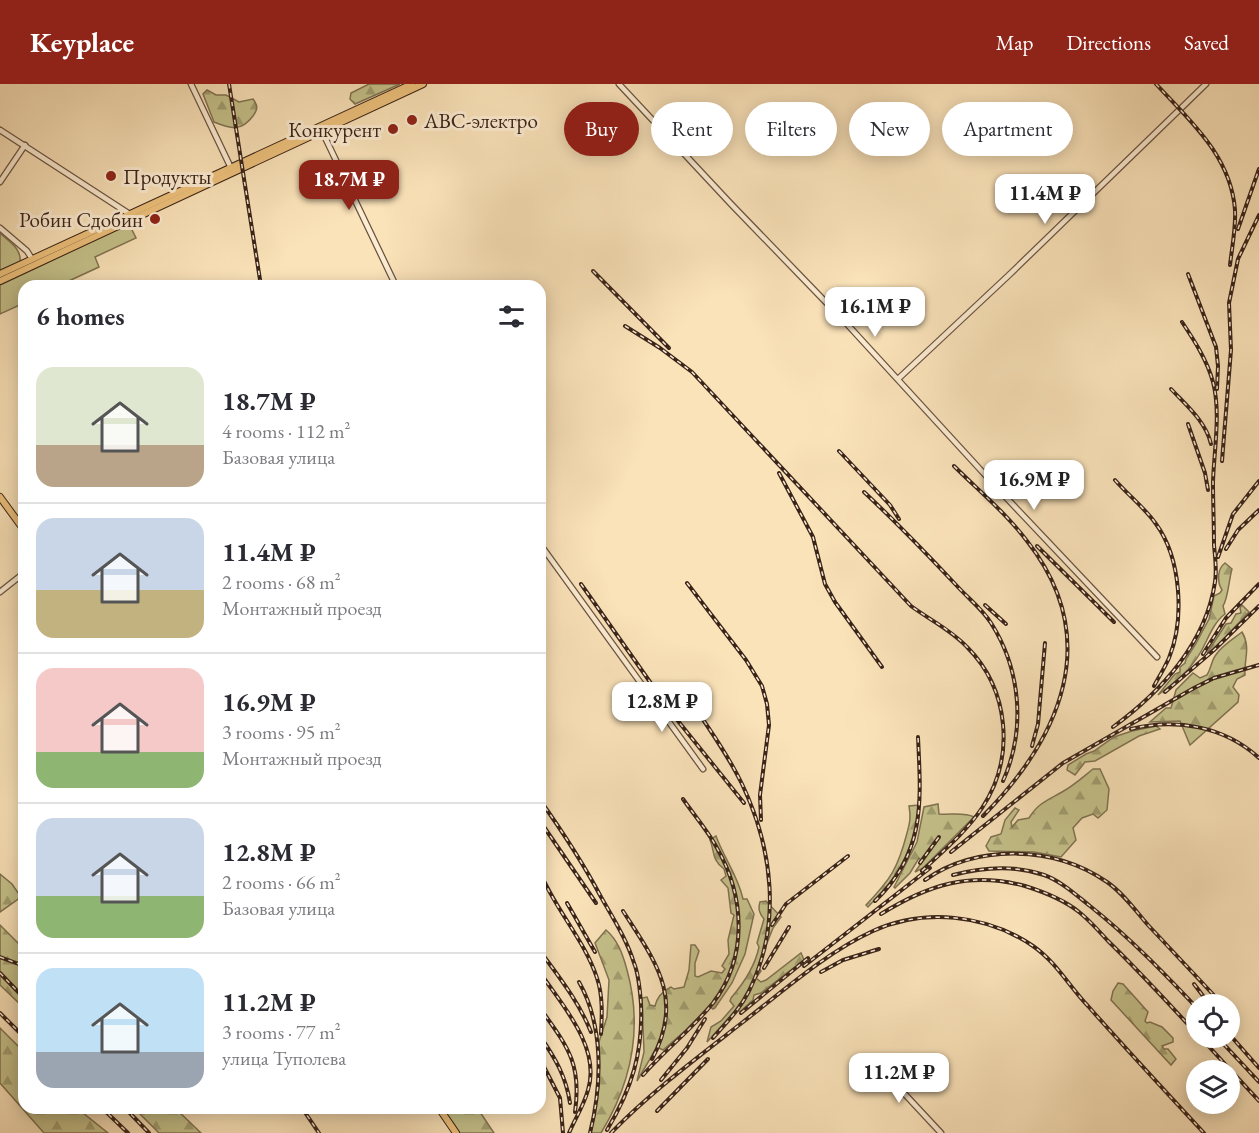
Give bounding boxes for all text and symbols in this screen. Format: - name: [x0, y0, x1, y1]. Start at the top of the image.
- text: Keyplace: [30, 24, 134, 60]
- text: Map: [996, 29, 1033, 56]
- text: Directions: [1066, 29, 1151, 56]
- text: Saved: [1184, 29, 1229, 56]
- chip: Buy: [564, 102, 639, 156]
- chip: Rent: [651, 102, 733, 156]
- chip: Filters: [745, 102, 837, 156]
- chip: New: [849, 102, 930, 156]
- chip: Apartment: [942, 102, 1073, 156]
- place label: АВС-электро: [423, 107, 538, 134]
- marker: АВС-электро: [405, 113, 419, 127]
- place label: Конкурент: [288, 116, 381, 143]
- marker: Конкурент: [386, 122, 400, 136]
- pin: 18.7M ₽: [294, 160, 404, 211]
- place label: Продукты: [123, 163, 212, 190]
- text: 18.7M ₽: [313, 166, 385, 192]
- marker: Продукты: [104, 169, 118, 183]
- pin: 11.4M ₽: [990, 174, 1100, 225]
- text: 11.4M ₽: [1009, 180, 1081, 206]
- place label: Робин Сдобин: [19, 206, 143, 233]
- marker: Робин Сдобин: [148, 212, 162, 226]
- pin: 16.1M ₽: [820, 287, 930, 338]
- text: 16.1M ₽: [839, 293, 911, 319]
- text: 6 homes: [36, 299, 125, 333]
- icon: filters: [495, 300, 528, 333]
- text: 18.7M ₽: [222, 384, 316, 418]
- icon: home: [84, 391, 156, 463]
- text: 4 rooms · 112 m²: [222, 418, 350, 444]
- text: Базовая улица: [222, 444, 335, 470]
- pin: 16.9M ₽: [979, 460, 1089, 511]
- text: 16.9M ₽: [998, 466, 1070, 492]
- text: 11.4M ₽: [222, 535, 316, 569]
- icon: home: [84, 542, 156, 614]
- text: 2 rooms · 68 m²: [222, 569, 341, 595]
- text: Монтажный проезд: [222, 595, 382, 621]
- pin: 12.8M ₽: [607, 682, 717, 733]
- text: 16.9M ₽: [222, 685, 316, 719]
- text: 12.8M ₽: [626, 688, 698, 714]
- icon: home: [84, 692, 156, 764]
- text: 3 rooms · 95 m²: [222, 719, 341, 745]
- text: Монтажный проезд: [222, 745, 382, 771]
- text: 12.8M ₽: [222, 835, 316, 869]
- icon: home: [84, 842, 156, 914]
- text: 2 rooms · 66 m²: [222, 869, 341, 895]
- text: Базовая улица: [222, 895, 335, 921]
- text: 11.2M ₽: [222, 985, 316, 1019]
- icon: home: [84, 992, 156, 1064]
- map controls: [1186, 994, 1240, 1114]
- button: locate: [1186, 994, 1240, 1048]
- text: 3 rooms · 77 m²: [222, 1019, 341, 1045]
- text: улица Туполева: [222, 1045, 346, 1071]
- pin: 11.2M ₽: [844, 1053, 954, 1104]
- text: 11.2M ₽: [863, 1059, 935, 1085]
- button: layers: [1186, 1060, 1240, 1114]

